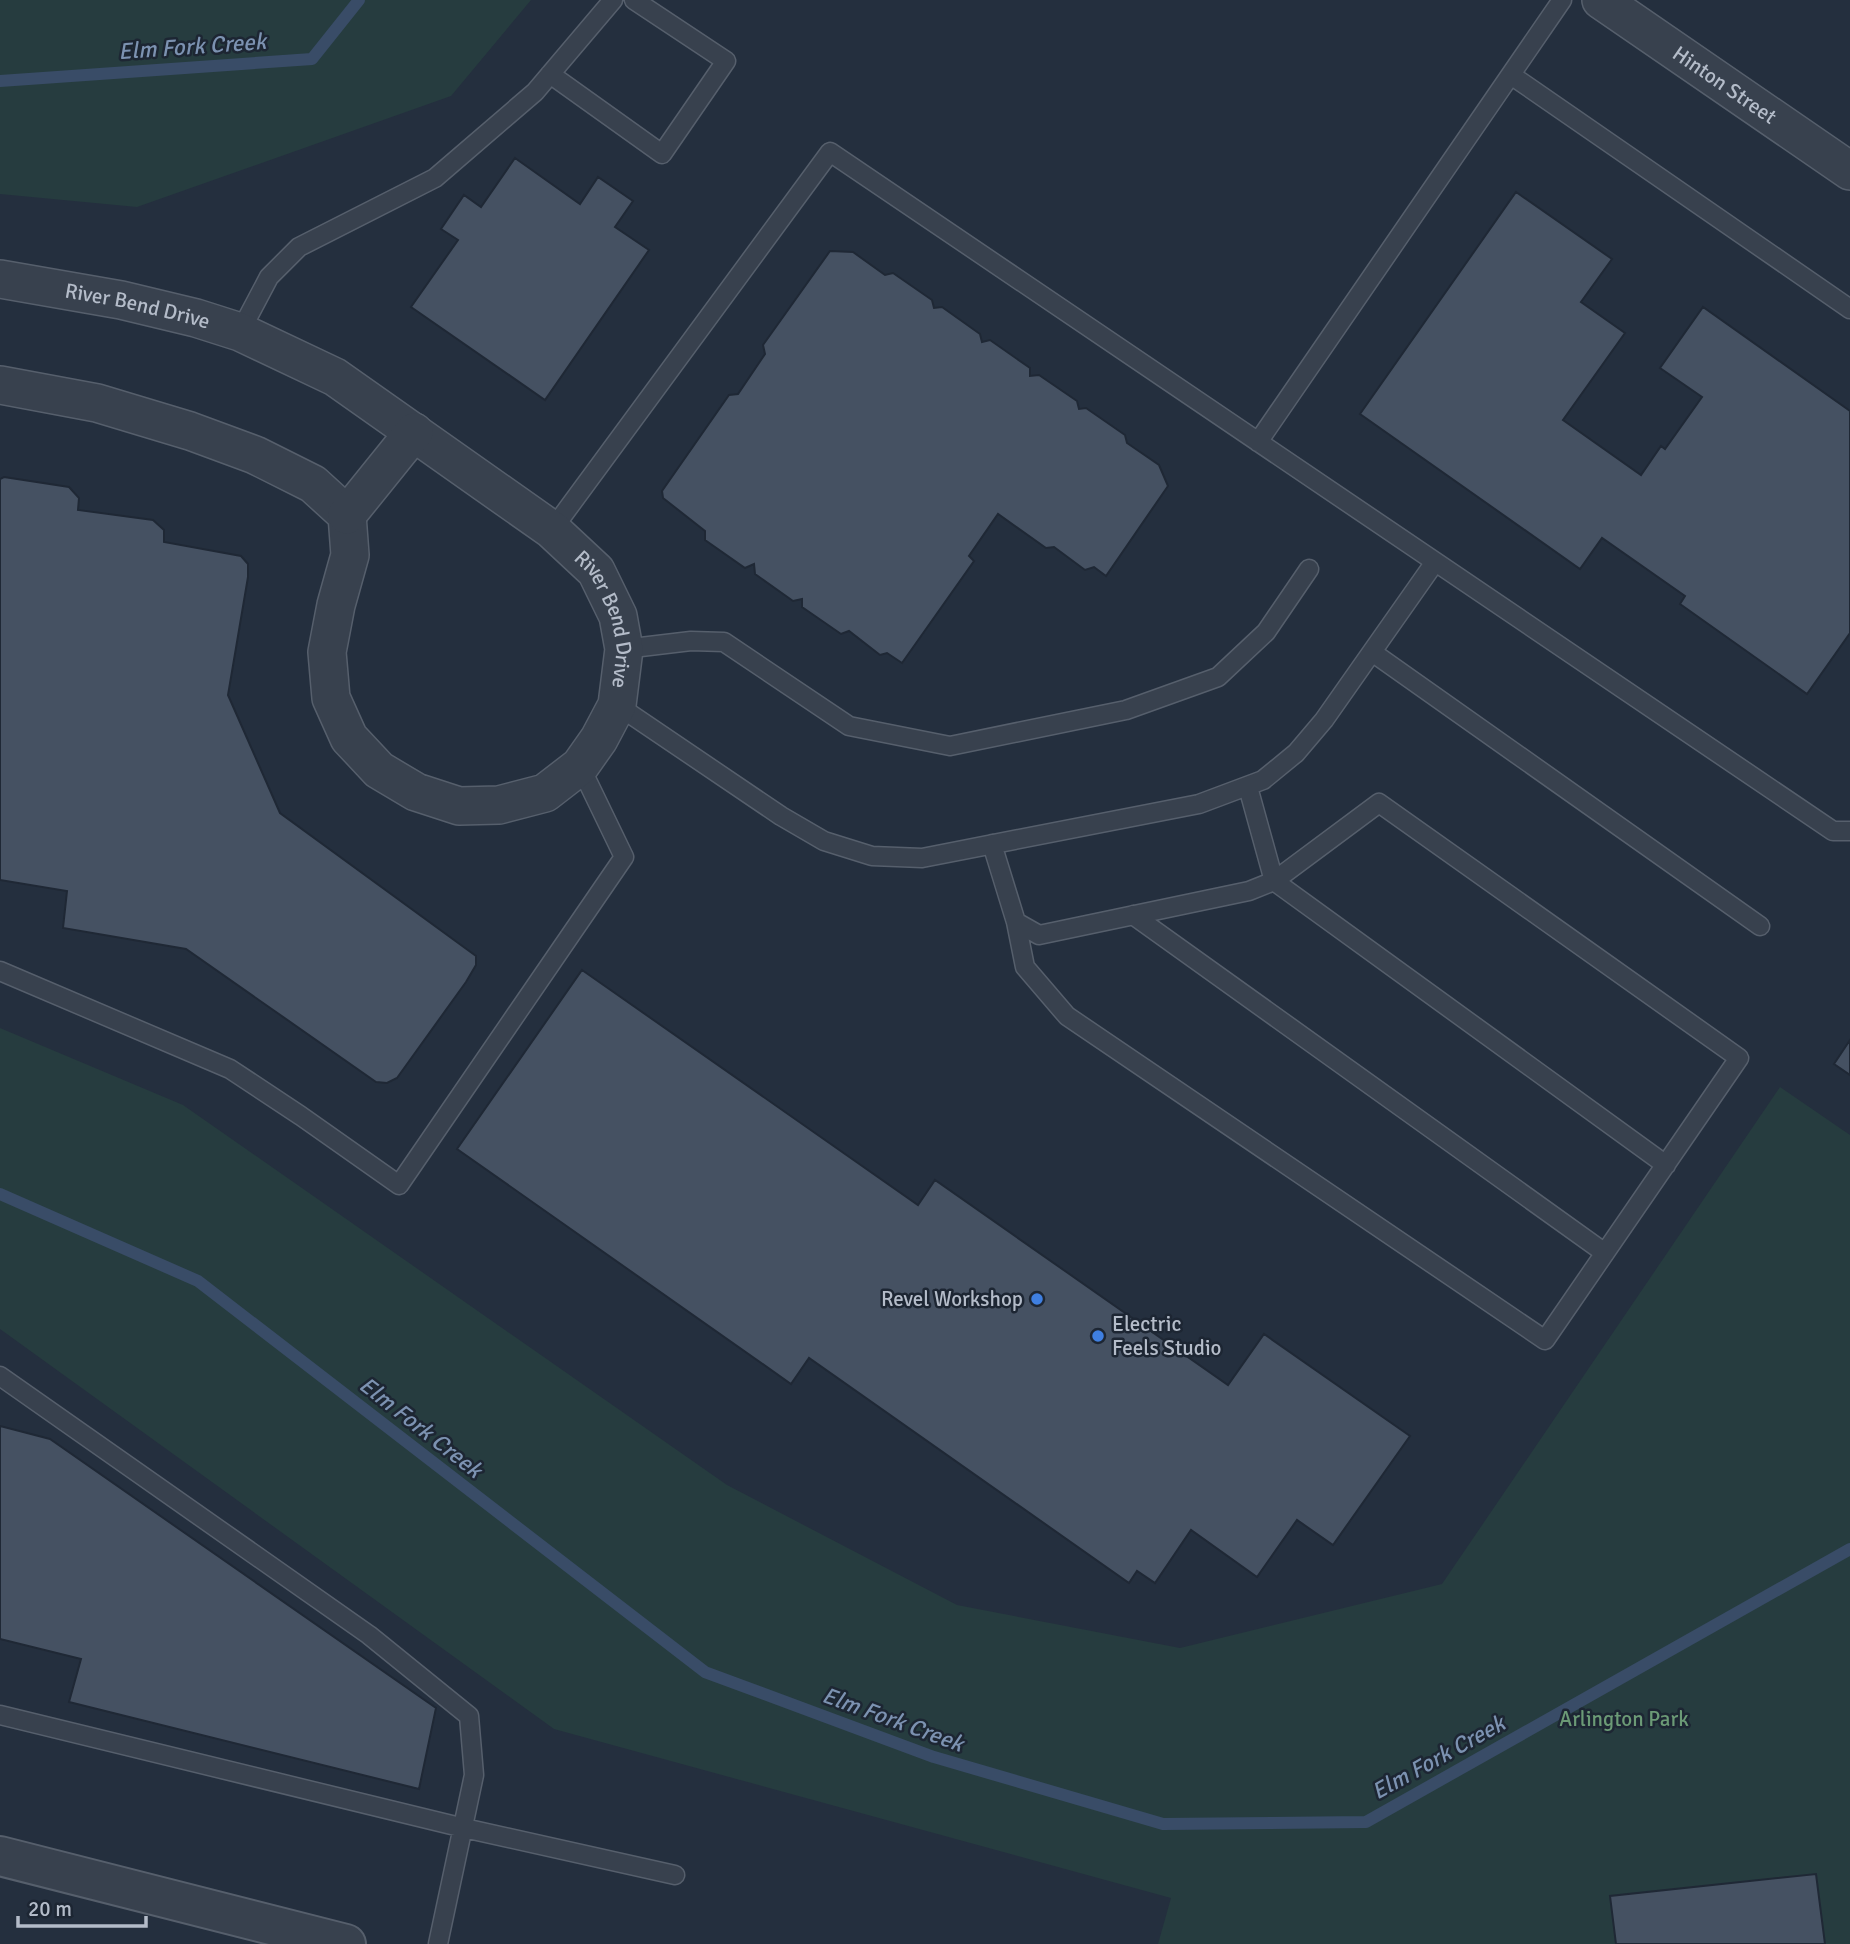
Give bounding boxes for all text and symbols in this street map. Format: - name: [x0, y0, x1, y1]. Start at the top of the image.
- water label: Elm Fork Creek: [117, 27, 269, 66]
- street label: Hinton Street: [1668, 40, 1782, 130]
- street label: River Bend Drive: [63, 277, 213, 335]
- street label: River Bend Drive: [569, 545, 638, 690]
- place label: Revel Workshop: [881, 1286, 1023, 1312]
- marker: Revel Workshop: [1029, 1291, 1045, 1307]
- place label: Electric Feels Studio: [1112, 1311, 1222, 1361]
- marker: Electric Feels Studio: [1090, 1328, 1106, 1344]
- water label: Elm Fork Creek: [353, 1370, 490, 1486]
- water label: Elm Fork Creek: [818, 1681, 970, 1759]
- park label: Arlington Park: [1559, 1706, 1689, 1732]
- water label: Elm Fork Creek: [1366, 1708, 1512, 1806]
- scale bar: [18, 1884, 145, 1928]
- text: 20 m: [28, 1896, 72, 1922]

